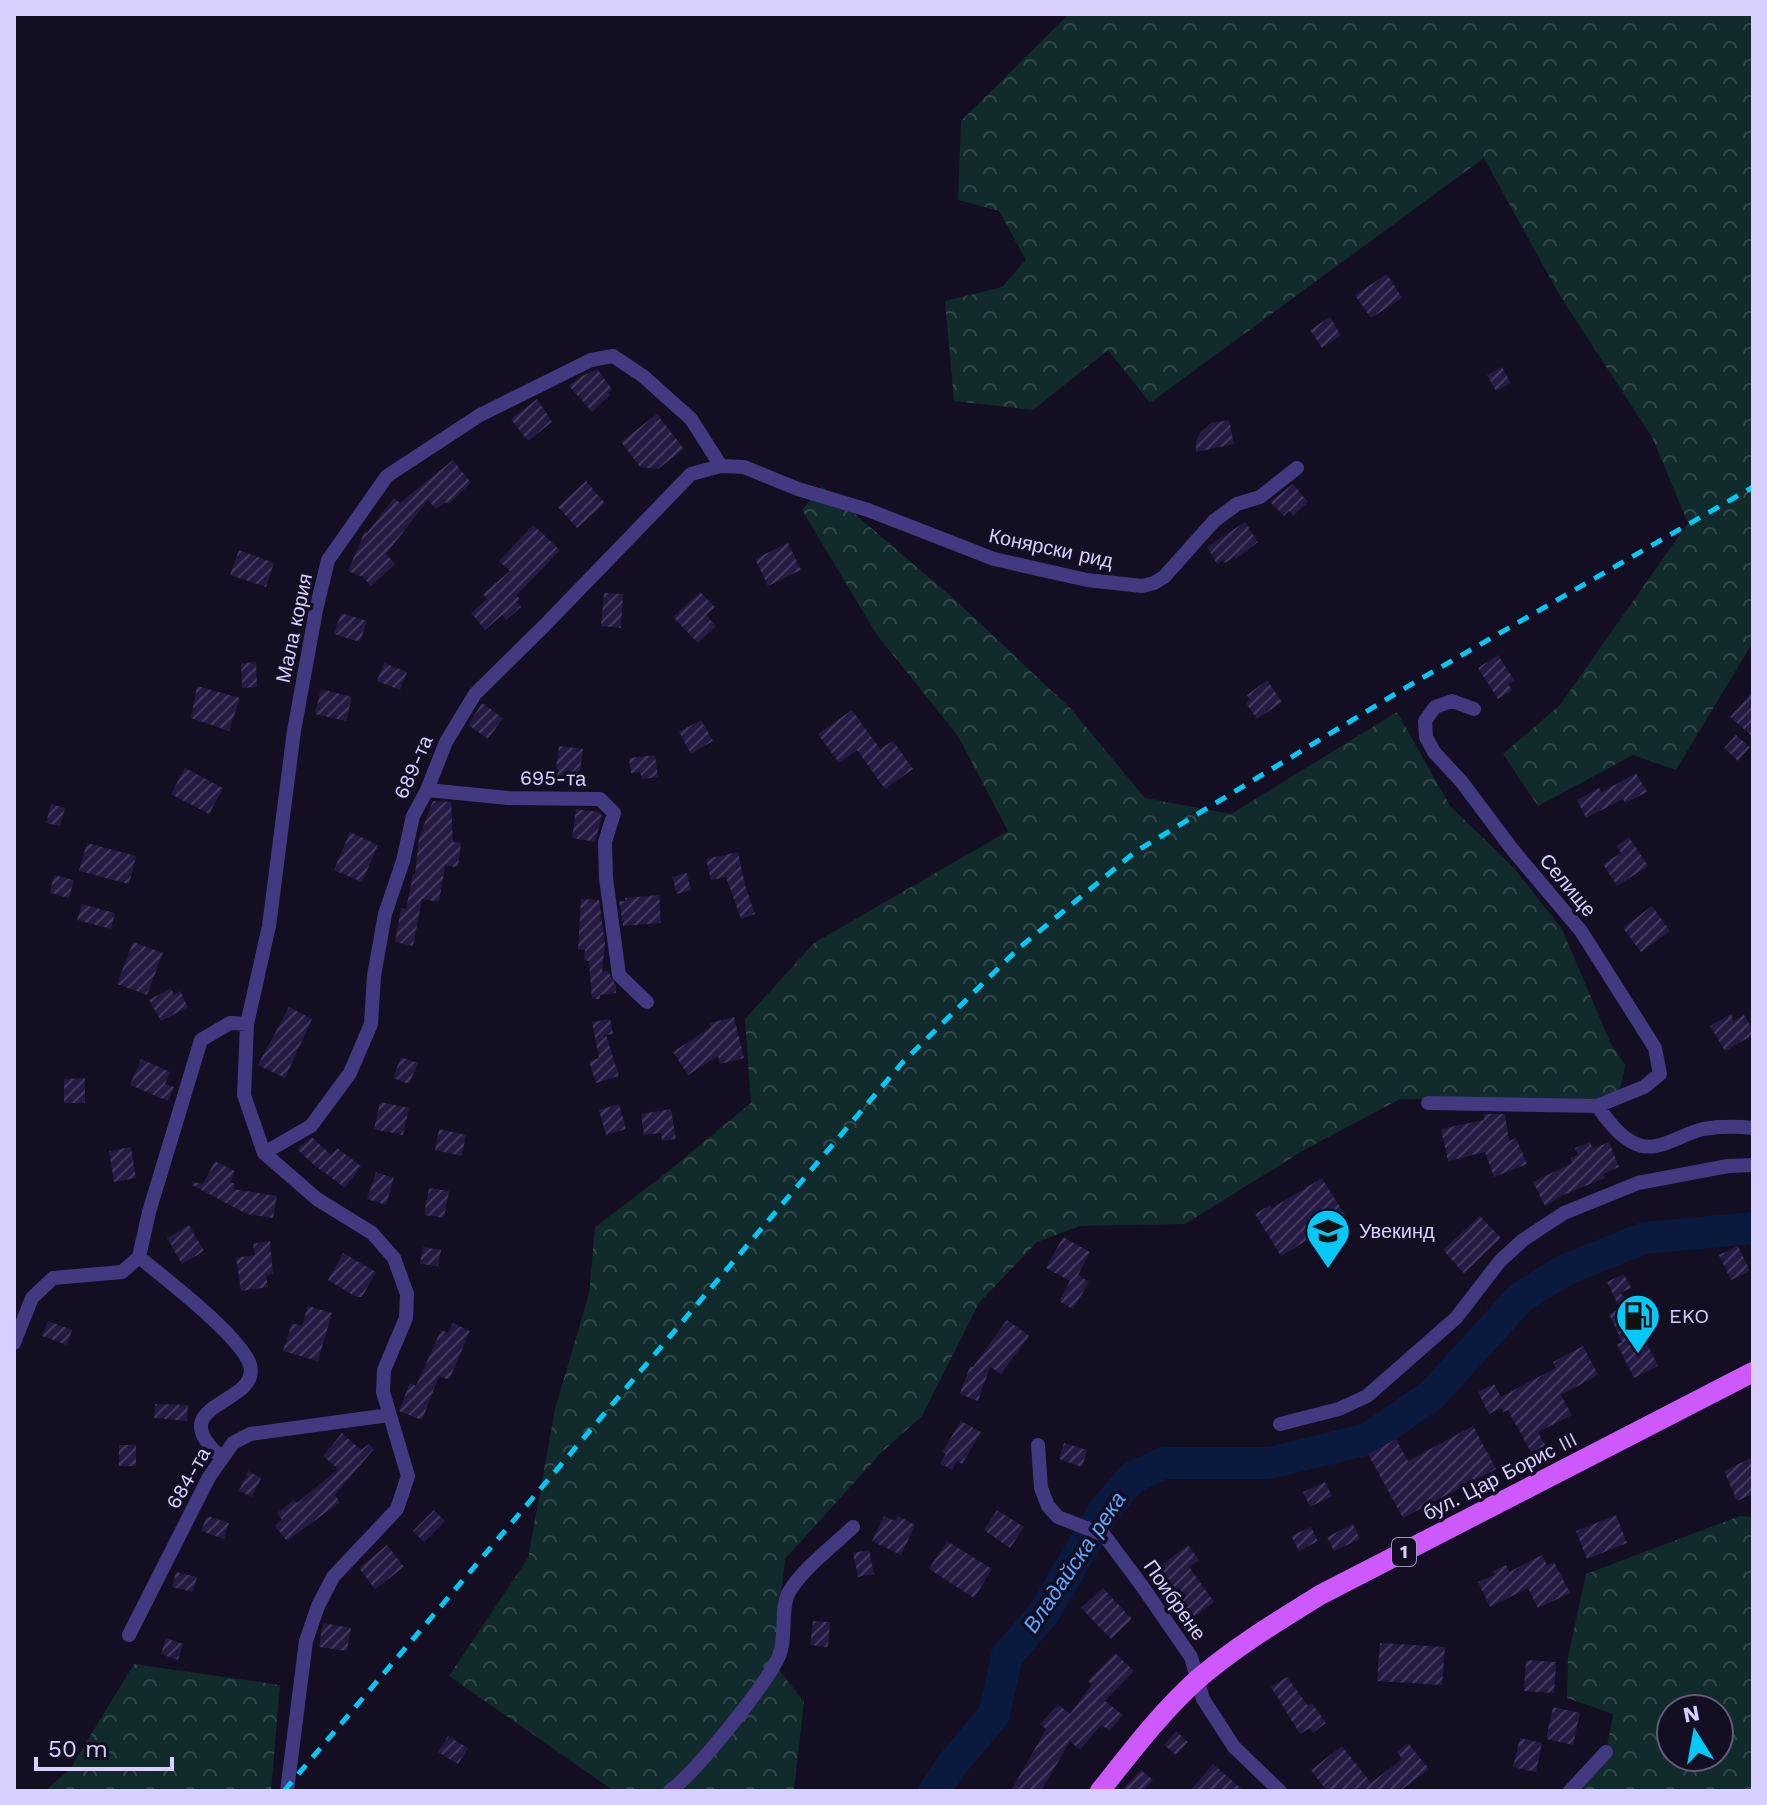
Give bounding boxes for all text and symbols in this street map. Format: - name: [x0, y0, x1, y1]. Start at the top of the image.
- street label: Конярски рид: [987, 523, 1116, 573]
- street label: Мала кория: [271, 571, 317, 685]
- street label: 689-та: [388, 731, 438, 803]
- street label: 695-та: [520, 765, 587, 791]
- street label: Селище: [1535, 849, 1601, 921]
- school or university icon: Увекинд: [1304, 1207, 1352, 1270]
- place label: Увекинд: [1359, 1219, 1435, 1243]
- fuel station icon: EKO: [1614, 1292, 1662, 1355]
- place label: EKO: [1669, 1304, 1709, 1328]
- street label: бул. Цар Борис III: [1419, 1427, 1581, 1525]
- street label: 684-та: [161, 1442, 216, 1513]
- water label: Владайска река: [1018, 1487, 1131, 1637]
- road number: 1: [1392, 1538, 1416, 1566]
- street label: Поибрене: [1139, 1555, 1211, 1645]
- north arrow: [1655, 1693, 1735, 1773]
- text: N: [1681, 1700, 1702, 1728]
- scale bar: [36, 1721, 172, 1771]
- text: 50 m: [48, 1735, 108, 1763]

